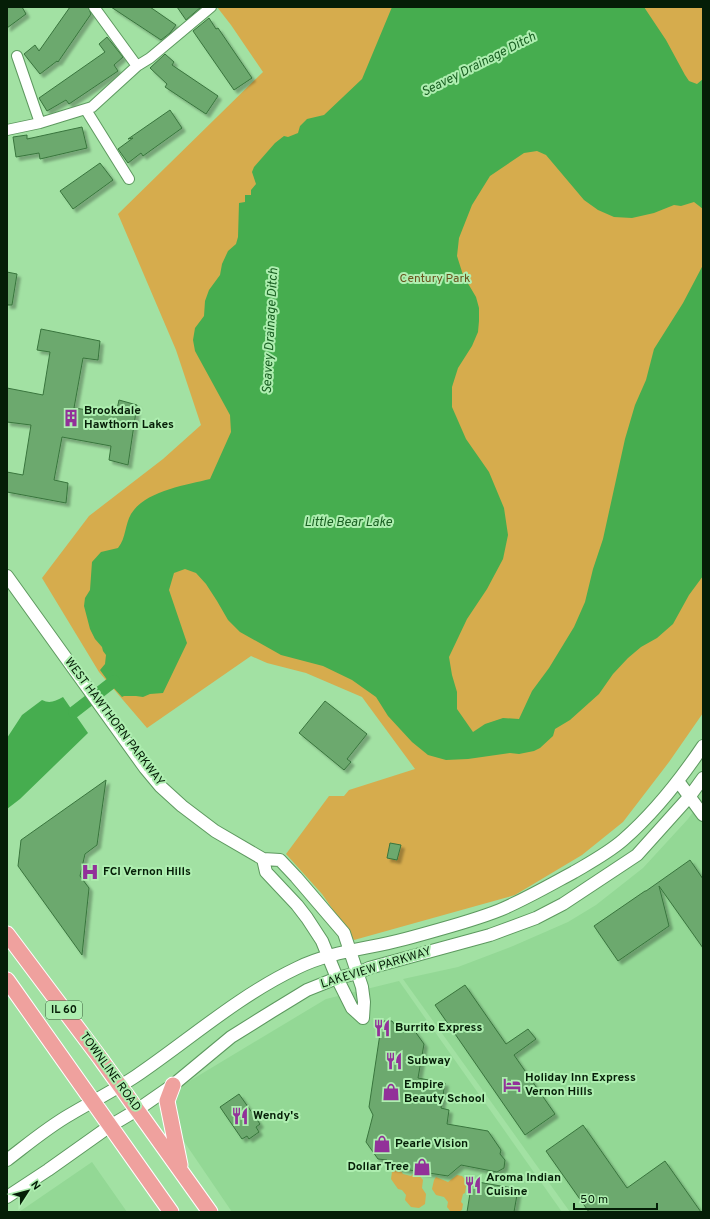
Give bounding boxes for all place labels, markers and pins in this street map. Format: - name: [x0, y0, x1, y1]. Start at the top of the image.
- place label: Brookdale Hawthorn Lakes: [84, 403, 174, 433]
- building icon: Brookdale Hawthorn Lakes: [61, 408, 81, 428]
- hospital icon: FCI Vernon Hills: [80, 862, 100, 882]
- place label: FCI Vernon Hills: [103, 864, 191, 880]
- restaurant icon: Burrito Express: [372, 1018, 392, 1038]
- place label: Burrito Express: [395, 1020, 482, 1036]
- restaurant icon: Subway: [384, 1051, 404, 1071]
- place label: Subway: [407, 1053, 451, 1069]
- place label: Holiday Inn Express Vernon Hills: [525, 1070, 636, 1100]
- hotel icon: Holiday Inn Express Vernon Hills: [502, 1075, 522, 1095]
- place label: Empire Beauty School: [404, 1077, 485, 1107]
- shop icon: Empire Beauty School: [381, 1082, 401, 1102]
- restaurant icon: Wendy's: [230, 1106, 250, 1126]
- place label: Wendy's: [253, 1108, 299, 1124]
- shop icon: Pearle Vision: [372, 1134, 392, 1154]
- place label: Pearle Vision: [395, 1136, 468, 1152]
- shop icon: Dollar Tree: [412, 1157, 432, 1177]
- place label: Dollar Tree: [347, 1159, 409, 1175]
- place label: Aroma Indian Cuisine: [486, 1170, 561, 1200]
- restaurant icon: Aroma Indian Cuisine: [463, 1175, 483, 1195]

